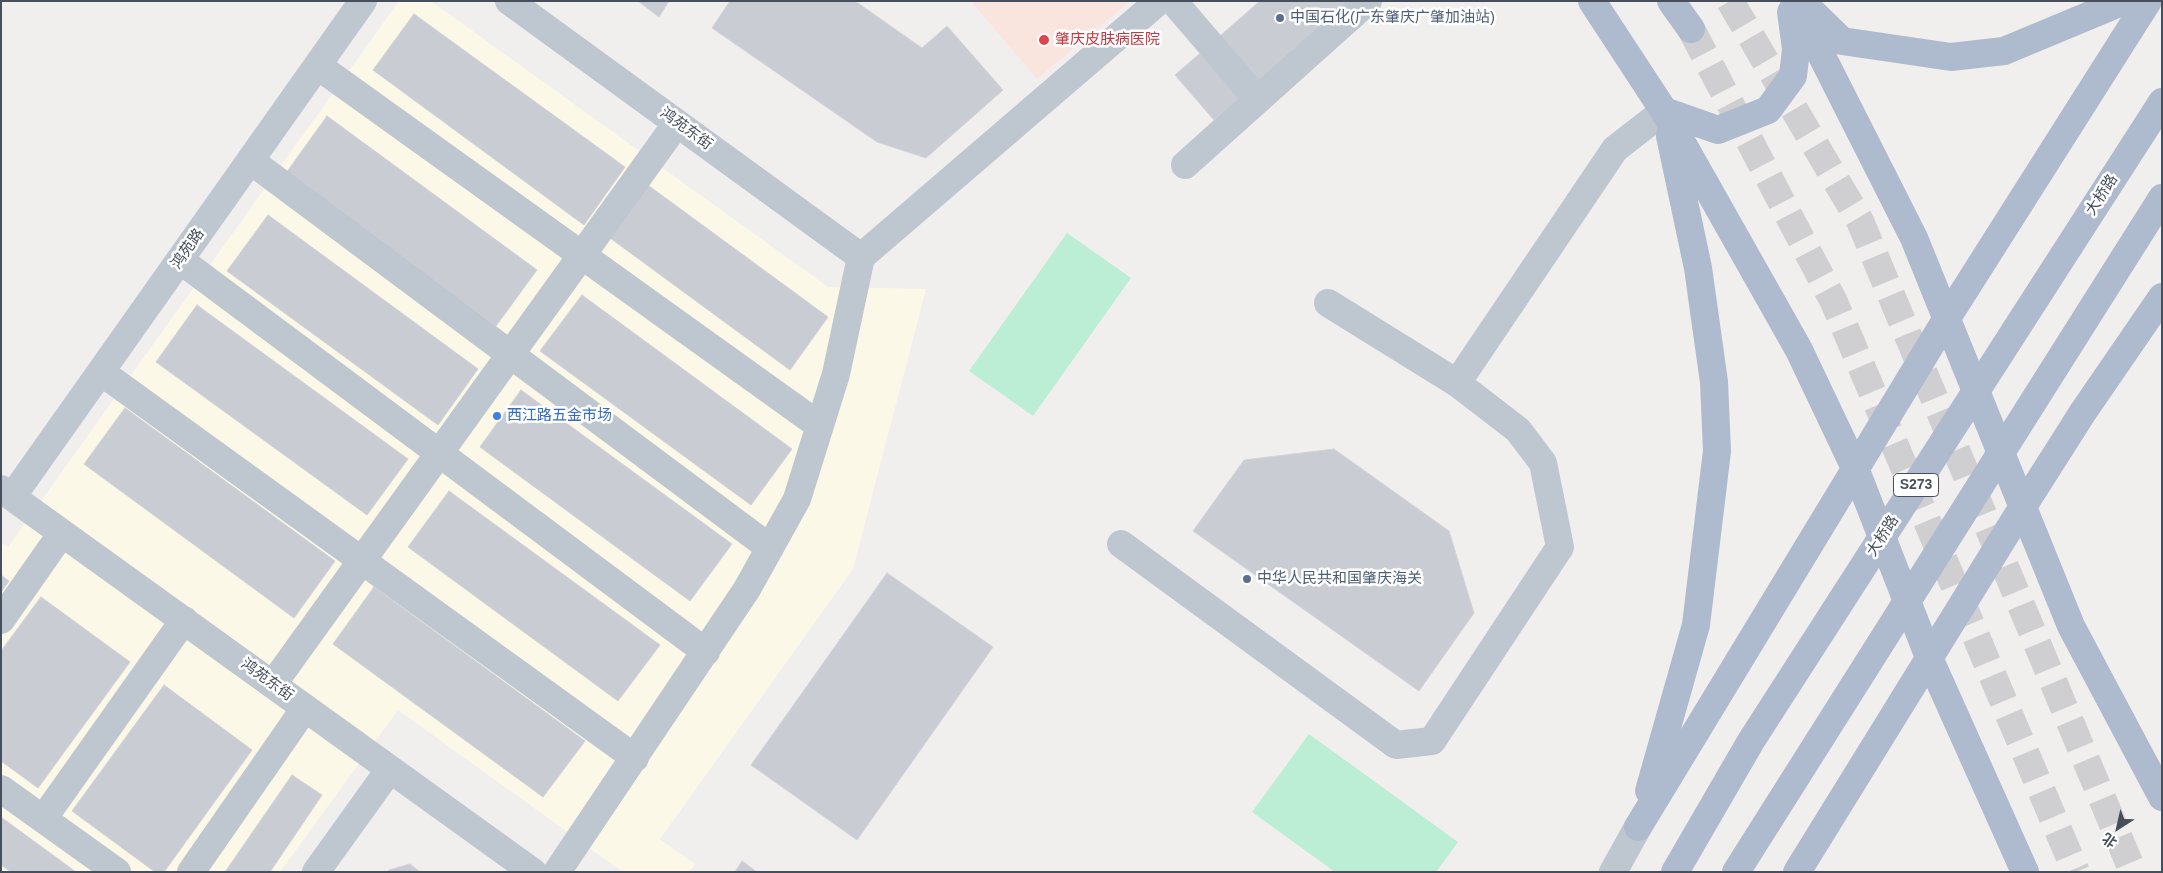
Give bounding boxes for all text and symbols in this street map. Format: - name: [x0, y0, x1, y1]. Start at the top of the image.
- place label: 中国石化(广东肇庆广肇加油站): [1290, 9, 1495, 27]
- marker: 中国石化(广东肇庆广肇加油站): [1274, 12, 1286, 24]
- place label: 肇庆皮肤病医院: [1055, 31, 1160, 49]
- marker: 肇庆皮肤病医院: [1037, 33, 1051, 47]
- street label: 鸿苑东街: [656, 104, 716, 154]
- street label: 大桥路: [2082, 171, 2122, 219]
- street label: 鸿苑路: [168, 225, 208, 273]
- place label: 西江路五金市场: [507, 407, 612, 425]
- marker: 西江路五金市场: [491, 410, 503, 422]
- road number: S273: [1894, 474, 1938, 496]
- street label: 大桥路: [1863, 512, 1903, 560]
- place label: 中华人民共和国肇庆海关: [1257, 570, 1422, 588]
- marker: 中华人民共和国肇庆海关: [1241, 573, 1253, 585]
- street label: 鸿苑东街: [237, 655, 297, 705]
- north arrow: [2093, 803, 2143, 853]
- text: 北: [2099, 830, 2120, 851]

